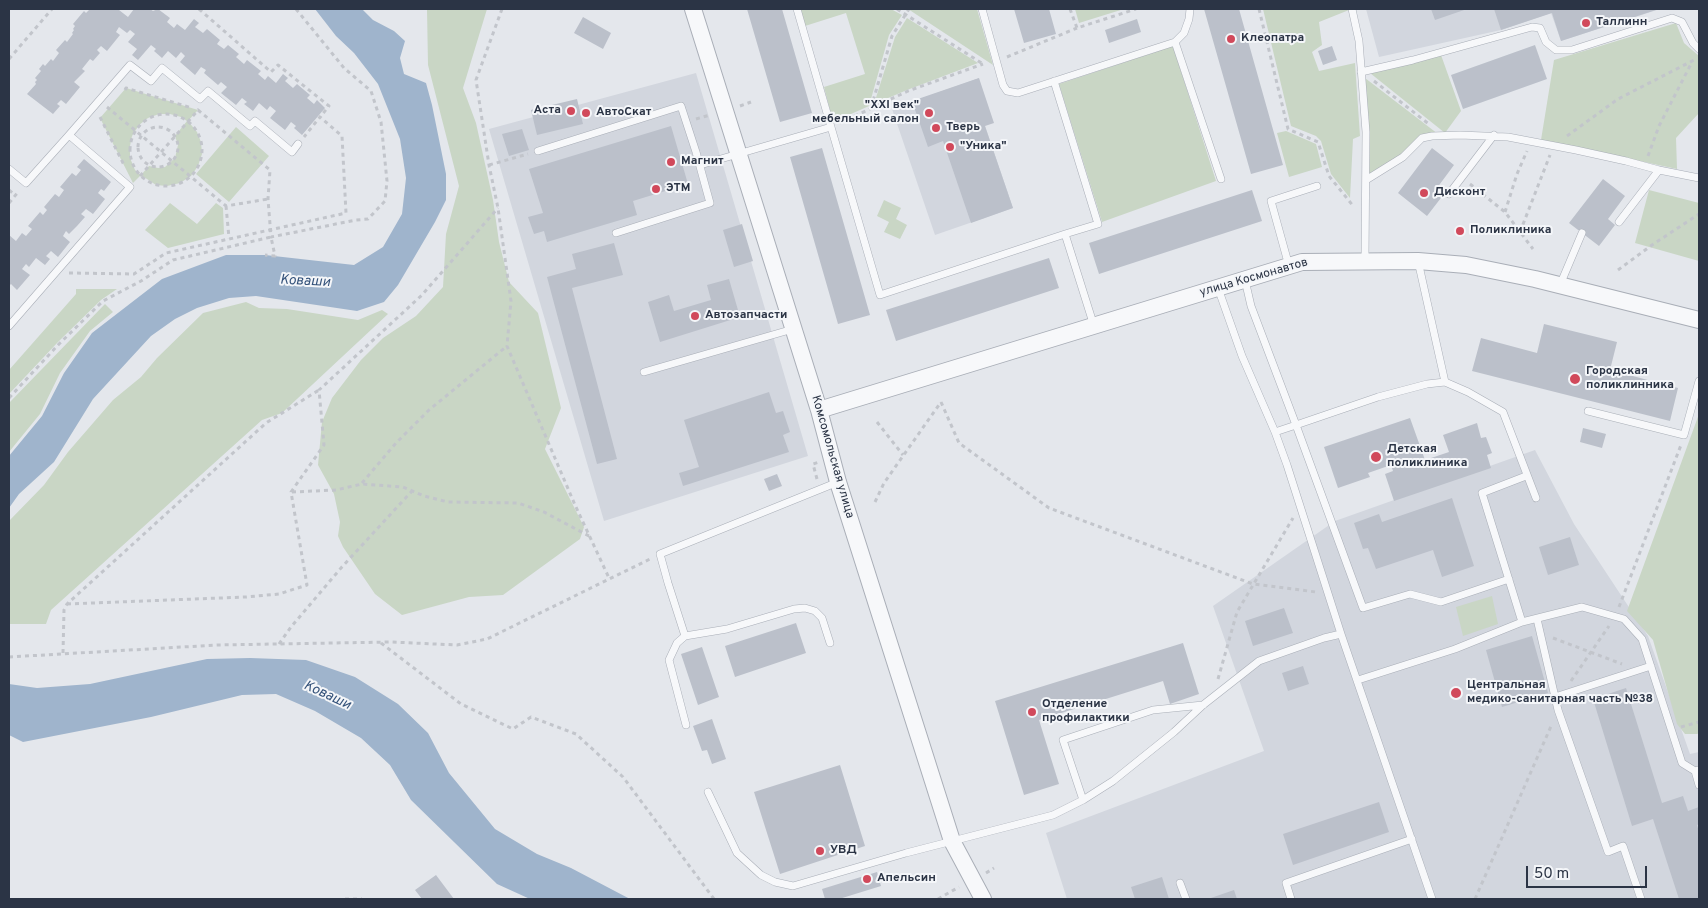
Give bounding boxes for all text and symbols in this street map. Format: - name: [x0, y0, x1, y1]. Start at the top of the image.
- place label: Таллинн: [1596, 16, 1647, 30]
- marker: Таллинн: [1580, 17, 1592, 29]
- place label: Клеопатра: [1241, 32, 1304, 46]
- marker: Клеопатра: [1225, 33, 1237, 45]
- place label: "XXI век" мебельный салон: [812, 99, 919, 127]
- place label: Аста: [534, 104, 561, 118]
- marker: Аста: [565, 105, 577, 117]
- place label: АвтоСкат: [596, 106, 651, 120]
- marker: АвтоСкат: [580, 107, 592, 119]
- marker: "XXI век" мебельный салон: [923, 107, 935, 119]
- place label: Тверь: [946, 121, 980, 135]
- marker: Тверь: [930, 122, 942, 134]
- place label: "Уника": [960, 140, 1007, 154]
- marker: "Уника": [944, 141, 956, 153]
- place label: Магнит: [681, 155, 724, 169]
- marker: Магнит: [665, 156, 677, 168]
- place label: ЭТМ: [666, 182, 690, 196]
- marker: ЭТМ: [650, 183, 662, 195]
- place label: Дисконт: [1434, 186, 1485, 200]
- marker: Дисконт: [1418, 187, 1430, 199]
- place label: Поликлиника: [1470, 224, 1551, 238]
- marker: Поликлиника: [1454, 225, 1466, 237]
- street label: улица Космонавтов: [1198, 256, 1310, 300]
- water label: Коваши: [280, 272, 330, 292]
- place label: Автозапчасти: [705, 309, 787, 323]
- marker: Автозапчасти: [689, 310, 701, 322]
- place label: Городская поликлинника: [1586, 365, 1674, 393]
- marker: Городская поликлинника: [1568, 372, 1582, 386]
- street label: Комсомольская улица: [808, 394, 856, 520]
- place label: Детская поликлиника: [1387, 443, 1467, 471]
- marker: Детская поликлиника: [1369, 450, 1383, 464]
- water label: Коваши: [301, 678, 353, 714]
- place label: Центральная медико-санитарная часть №38: [1467, 679, 1653, 707]
- marker: Центральная медико-санитарная часть №38: [1449, 686, 1463, 700]
- place label: Отделение профилактики: [1042, 698, 1130, 726]
- marker: Отделение профилактики: [1026, 706, 1038, 718]
- place label: УВД: [830, 844, 857, 858]
- marker: УВД: [814, 845, 826, 857]
- scale bar: [1528, 856, 1649, 888]
- text: 50 m: [1534, 865, 1569, 884]
- place label: Апельсин: [877, 872, 936, 886]
- marker: Апельсин: [861, 873, 873, 885]

